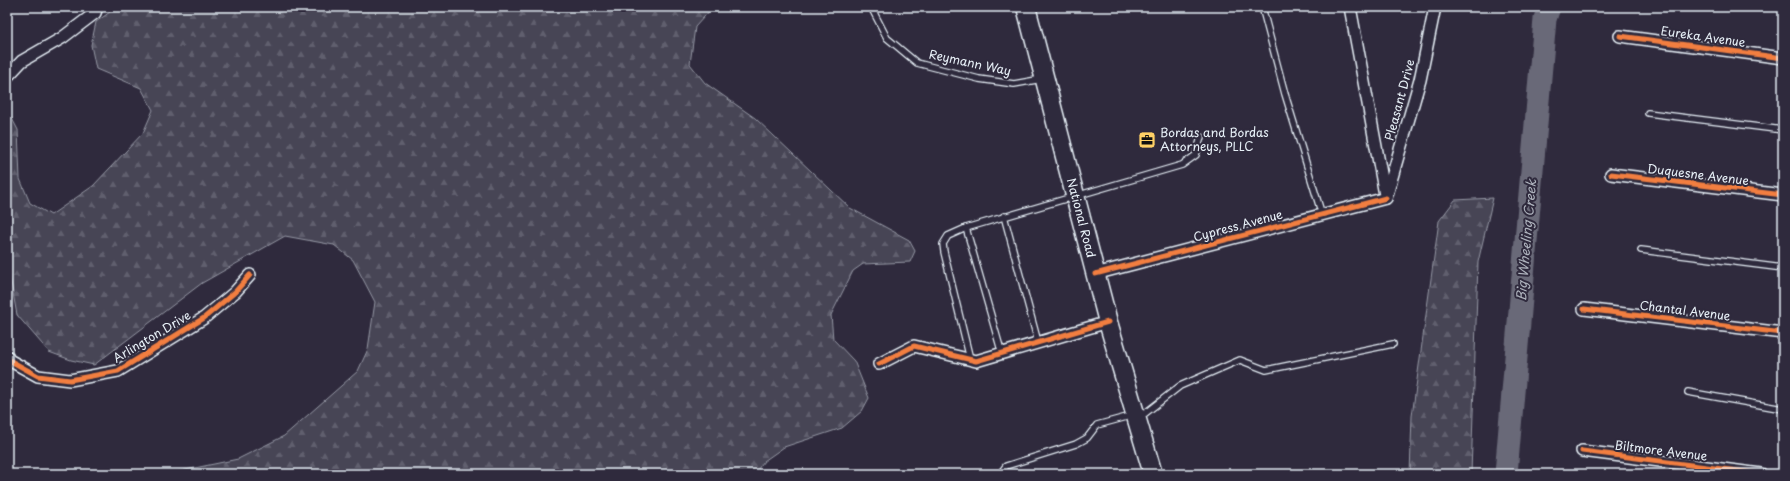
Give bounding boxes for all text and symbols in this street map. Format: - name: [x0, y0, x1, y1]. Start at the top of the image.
- street label: Eureka Avenue: [1660, 21, 1747, 51]
- street label: Reymann Way: [927, 45, 1013, 80]
- street label: Pleasant Drive: [1380, 57, 1419, 143]
- place label: Bordas and Bordas Attorneys, PLLC: [1160, 123, 1269, 155]
- office icon: Bordas and Bordas Attorneys, PLLC: [1137, 130, 1157, 150]
- street label: Duquesne Avenue: [1646, 159, 1750, 189]
- street label: National Road: [1063, 176, 1101, 260]
- water label: Big Wheeling Creek: [1511, 177, 1540, 302]
- street label: Cypress Avenue: [1191, 204, 1285, 246]
- street label: Chantal Avenue: [1639, 296, 1732, 325]
- street label: Arlington Drive: [109, 306, 194, 367]
- street label: Biltmore Avenue: [1614, 435, 1709, 465]

